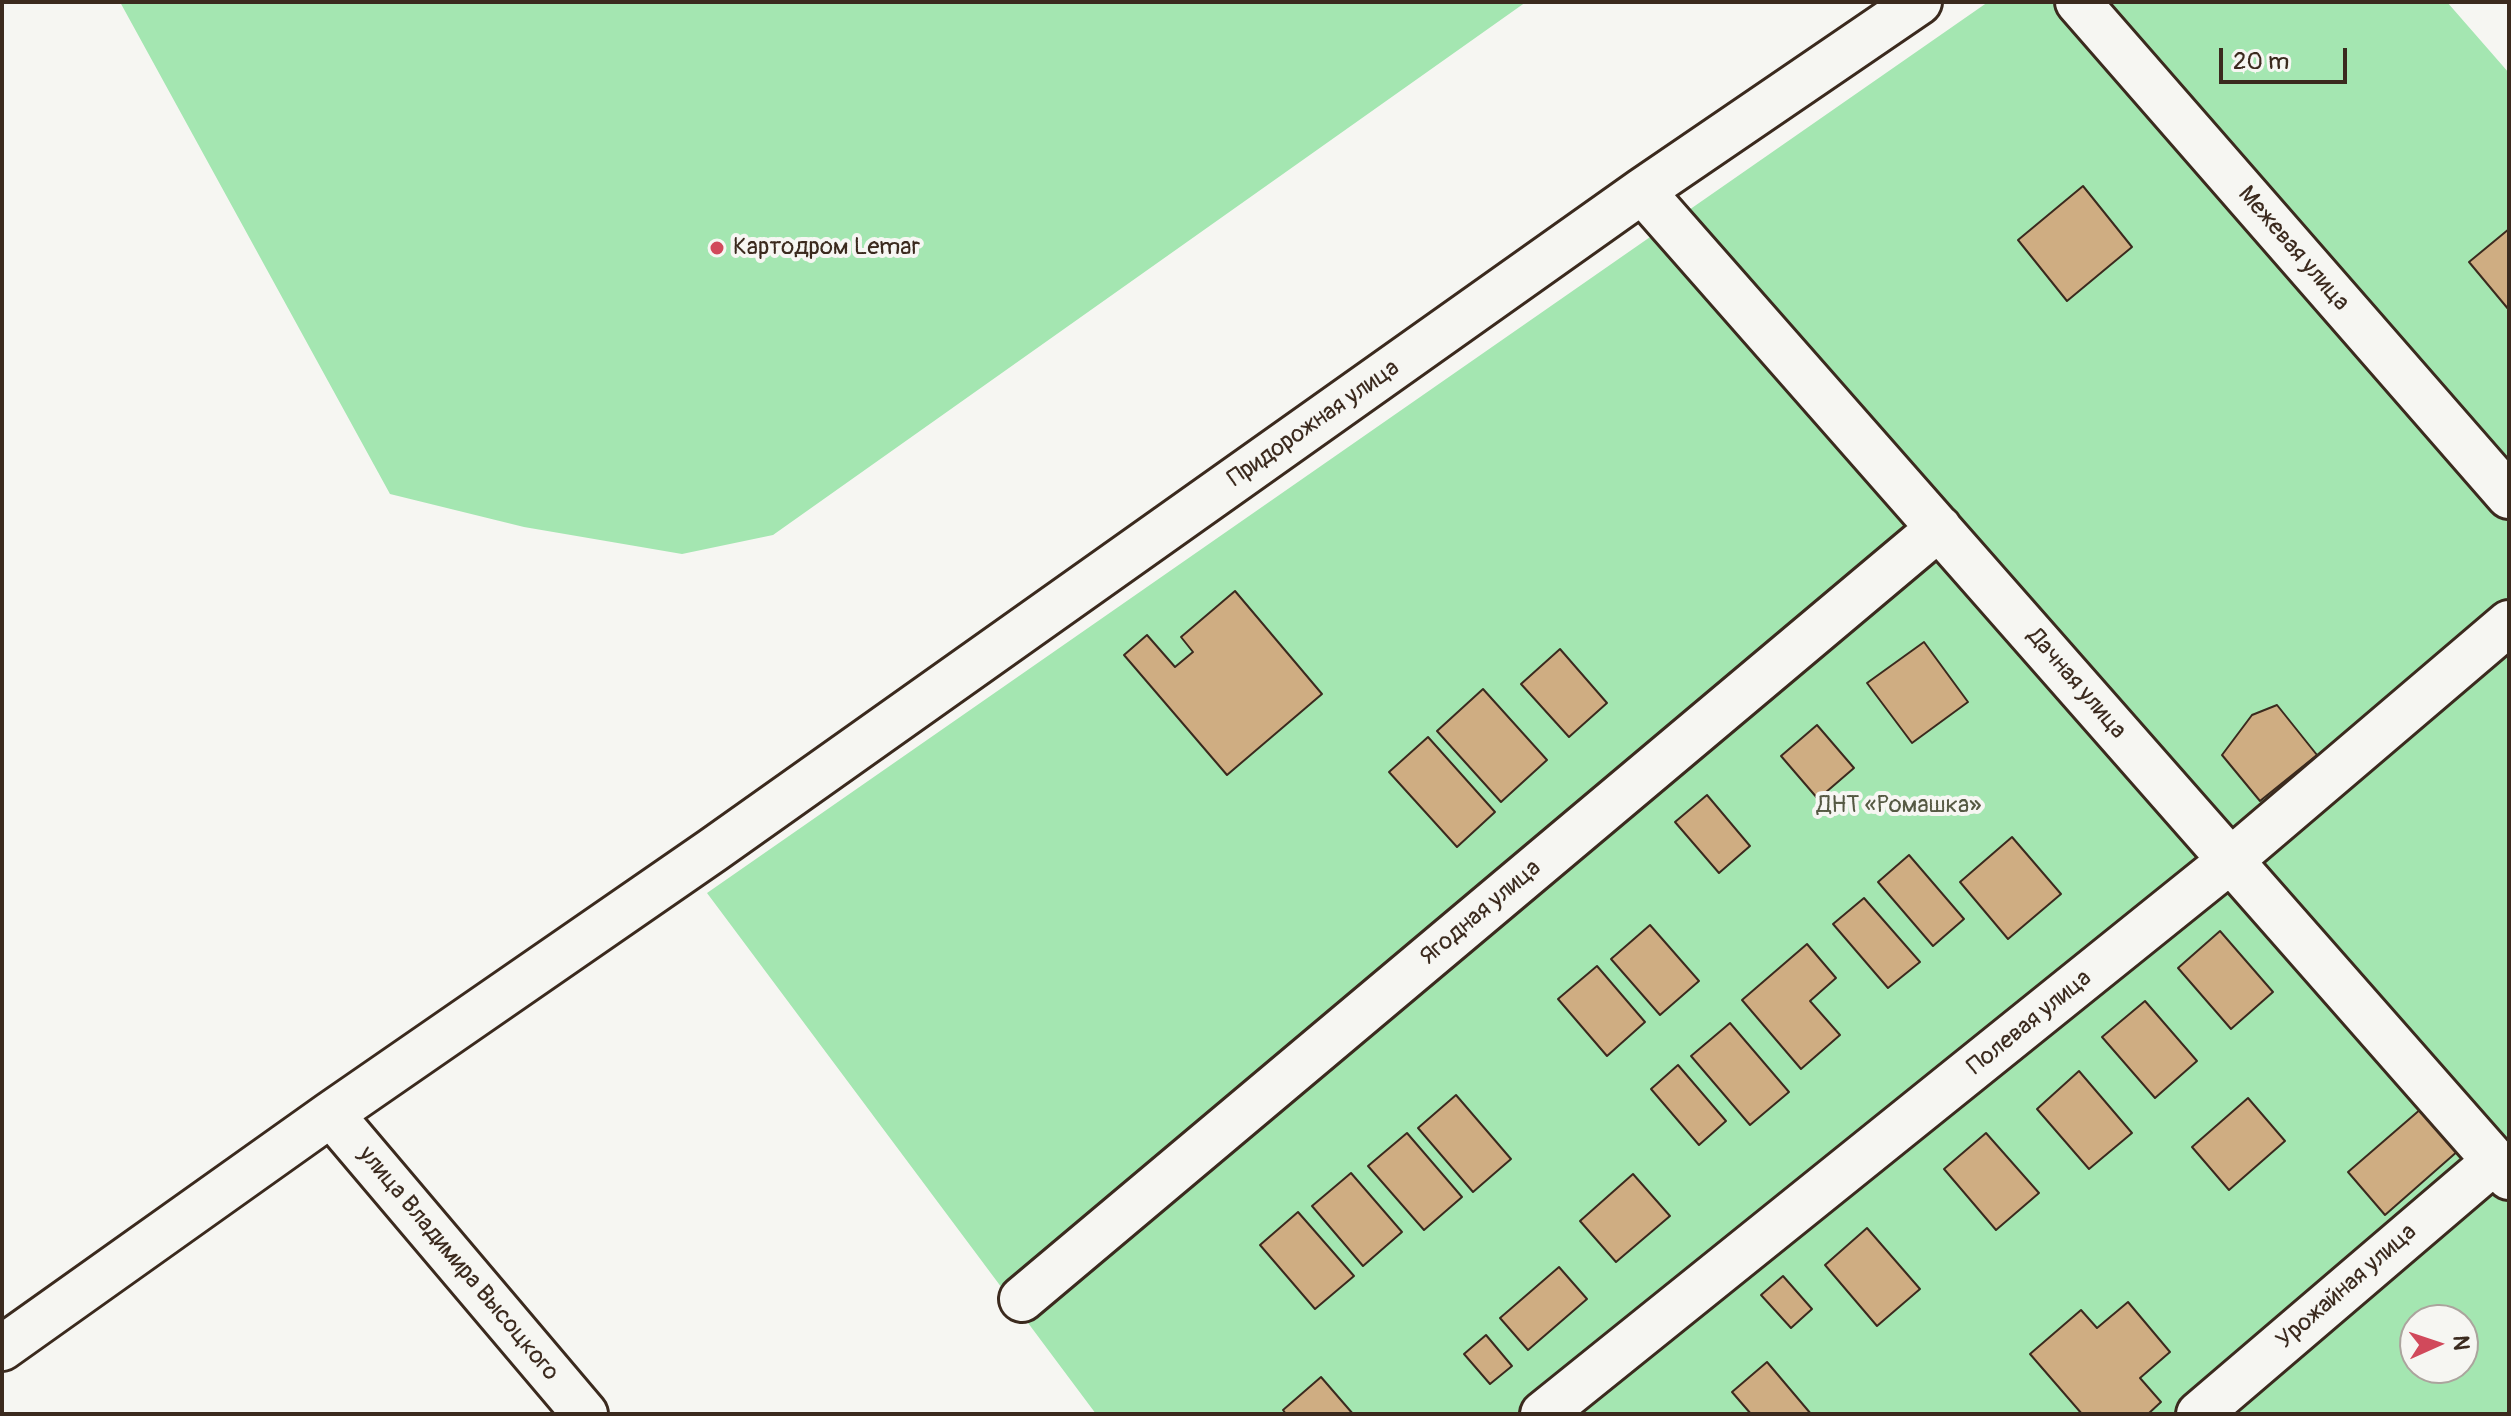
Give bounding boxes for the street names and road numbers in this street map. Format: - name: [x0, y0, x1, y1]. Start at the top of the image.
- street label: Межевая улица: [2231, 181, 2355, 317]
- street label: Придорожная улица: [1223, 354, 1405, 494]
- street label: Дачная улица: [2020, 623, 2132, 745]
- street label: Ягодная улица: [1415, 854, 1547, 972]
- street label: Полевая улица: [1962, 964, 2098, 1082]
- street label: улица Владимира Высоцкого: [351, 1141, 565, 1387]
- street label: Урожайная улица: [2271, 1218, 2423, 1356]

